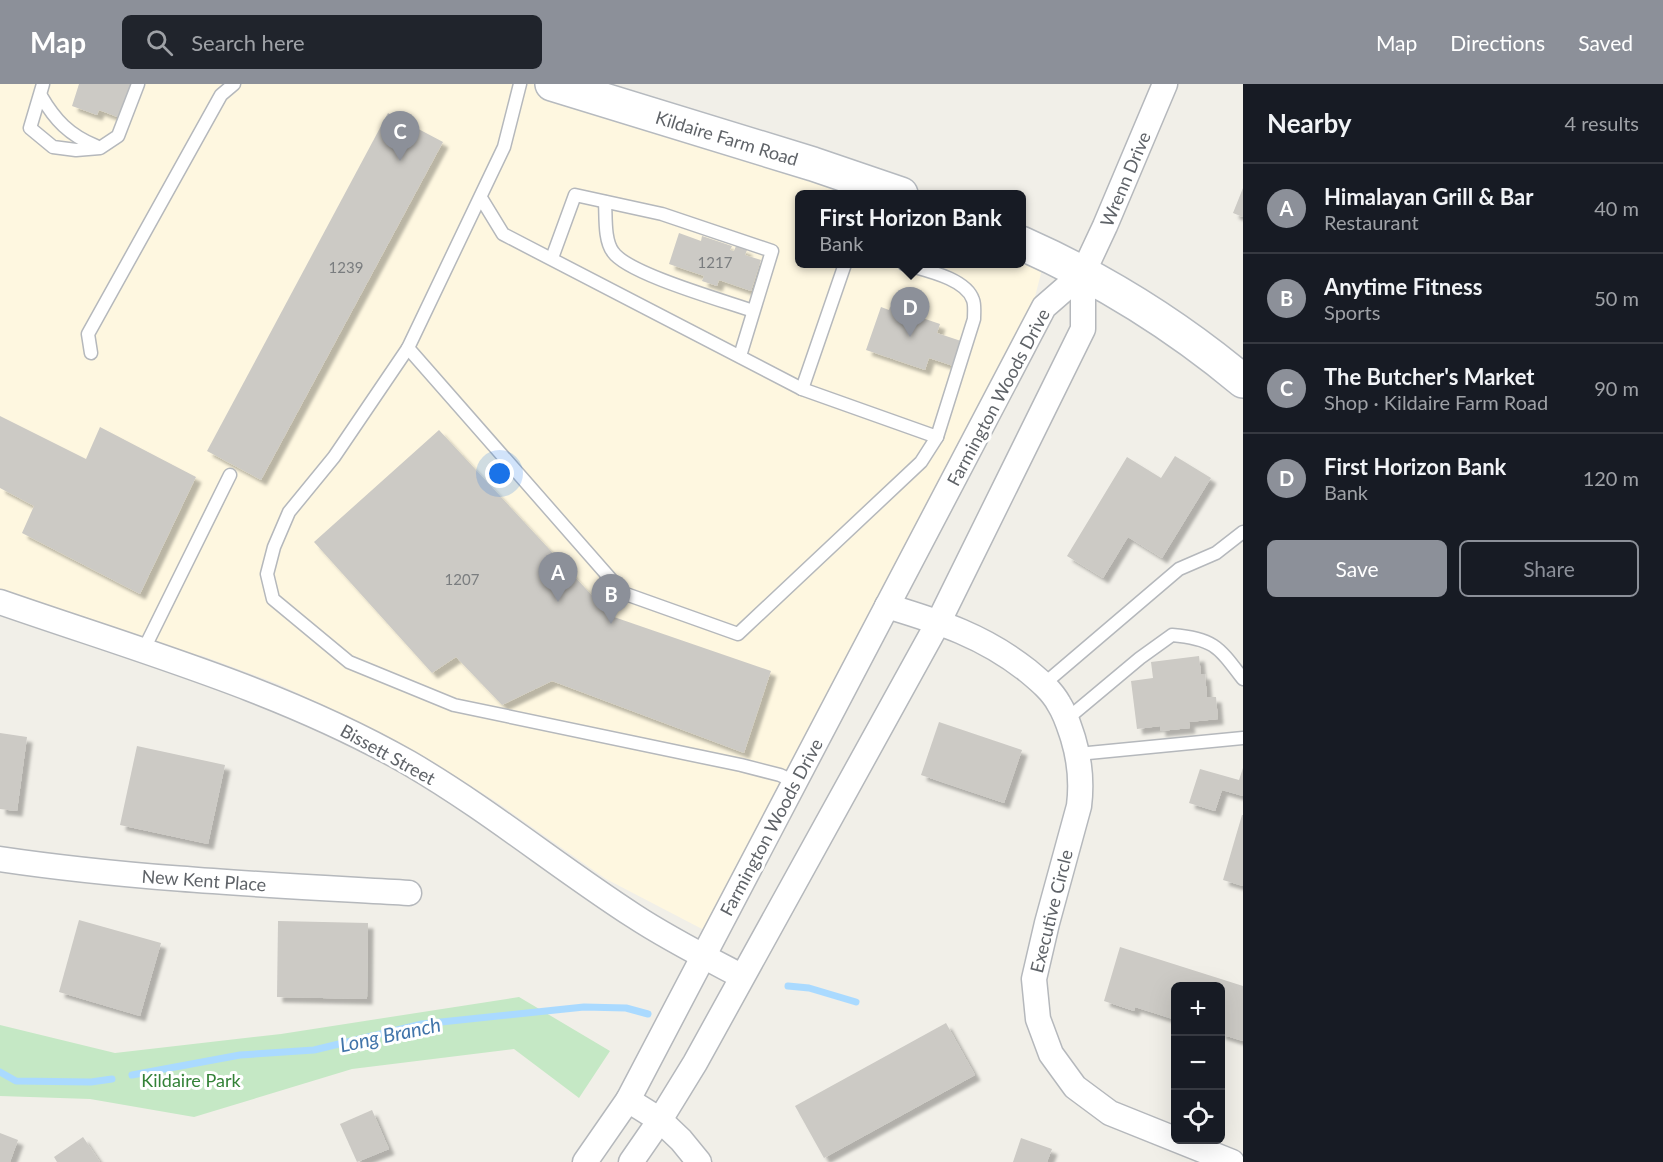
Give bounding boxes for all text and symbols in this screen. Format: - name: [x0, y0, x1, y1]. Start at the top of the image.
- search box: [122, 15, 542, 69]
- text: Map: [30, 25, 86, 59]
- icon: search: [143, 26, 176, 59]
- text: Search here: [191, 29, 305, 56]
- text: Map: [1376, 30, 1417, 55]
- text: Directions: [1450, 30, 1545, 55]
- text: Saved: [1578, 30, 1633, 55]
- street label: Kildaire Farm Road: [653, 106, 801, 170]
- text: Nearby: [1267, 107, 1352, 139]
- text: 4 results: [1564, 111, 1639, 135]
- pin: C: [380, 112, 420, 161]
- street label: Wrenn Drive: [1095, 128, 1155, 230]
- text: Himalayan Grill & Bar: [1324, 183, 1533, 210]
- popup: [795, 190, 1026, 268]
- text: A: [1280, 196, 1293, 220]
- text: 40 m: [1594, 196, 1639, 220]
- text: First Horizon Bank: [819, 204, 1002, 231]
- text: Restaurant: [1324, 210, 1419, 234]
- text: Bank: [819, 231, 863, 255]
- house number: 1217: [698, 253, 733, 271]
- house number: 1239: [329, 258, 363, 276]
- text: Anytime Fitness: [1324, 273, 1482, 300]
- text: B: [1280, 286, 1293, 310]
- text: 50 m: [1594, 286, 1639, 310]
- pin: D: [890, 288, 930, 337]
- text: Sports: [1324, 300, 1380, 324]
- street label: Farmington Woods Drive: [942, 305, 1054, 489]
- text: The Butcher's Market: [1324, 363, 1535, 390]
- text: C: [1280, 376, 1293, 400]
- text: 90 m: [1594, 376, 1639, 400]
- text: Shop · Kildaire Farm Road: [1324, 390, 1548, 414]
- text: First Horizon Bank: [1324, 453, 1506, 480]
- your location: [485, 459, 514, 488]
- text: D: [1279, 466, 1294, 490]
- text: 120 m: [1583, 466, 1639, 490]
- text: Bank: [1324, 480, 1368, 504]
- button: Save: [1267, 540, 1447, 597]
- button: Share: [1459, 540, 1639, 597]
- pin: A: [538, 552, 578, 602]
- house number: 1207: [445, 570, 480, 588]
- pin: B: [592, 574, 630, 624]
- street label: Bissett Street: [337, 719, 440, 789]
- street label: Farmington Woods Drive: [715, 735, 827, 919]
- street label: Executive Circle: [1025, 847, 1077, 975]
- street label: New Kent Place: [141, 865, 267, 895]
- map controls: [1171, 982, 1225, 1144]
- button: +: [1171, 982, 1225, 1036]
- water label: Long Branch: [337, 1012, 443, 1056]
- button: −: [1171, 1036, 1225, 1090]
- park label: Kildaire Park: [141, 1069, 241, 1091]
- button: locate: [1171, 1090, 1225, 1144]

